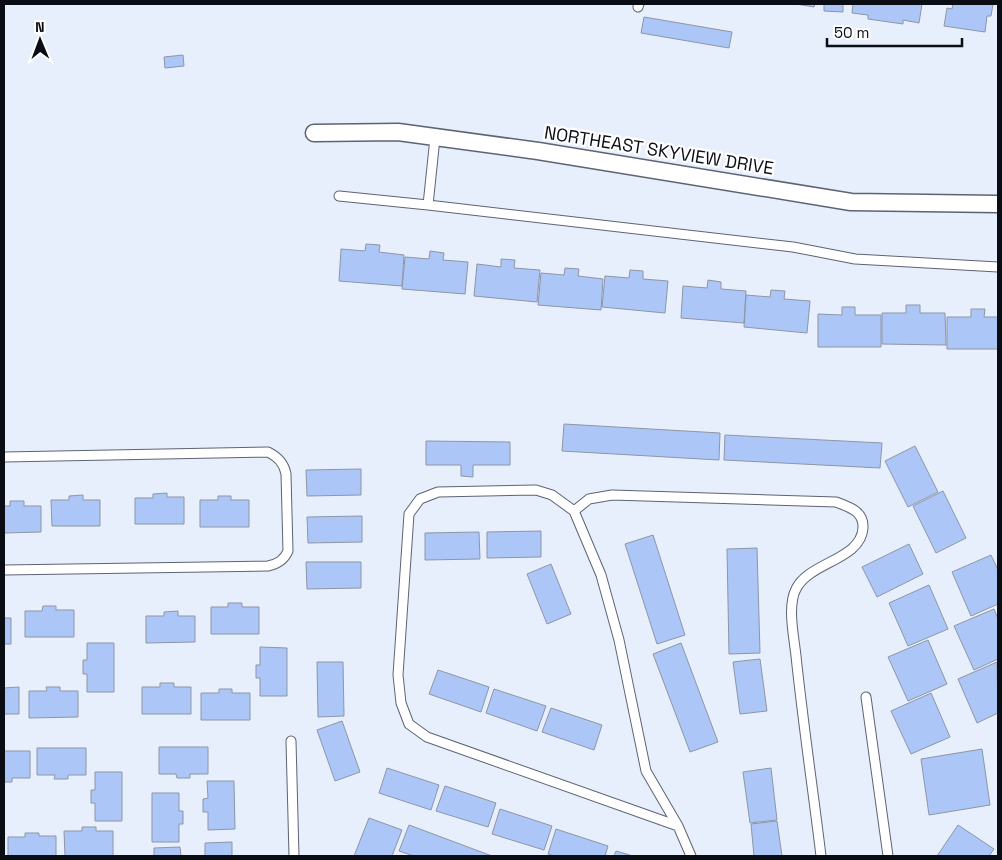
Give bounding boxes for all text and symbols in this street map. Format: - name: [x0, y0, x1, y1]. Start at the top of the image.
- north arrow: [15, 15, 65, 65]
- scale bar: [827, 15, 962, 47]
- text: N: [35, 18, 45, 36]
- text: 50 m: [834, 23, 869, 42]
- street label: NORTHEAST SKYVIEW DRIVE: [543, 120, 775, 180]

